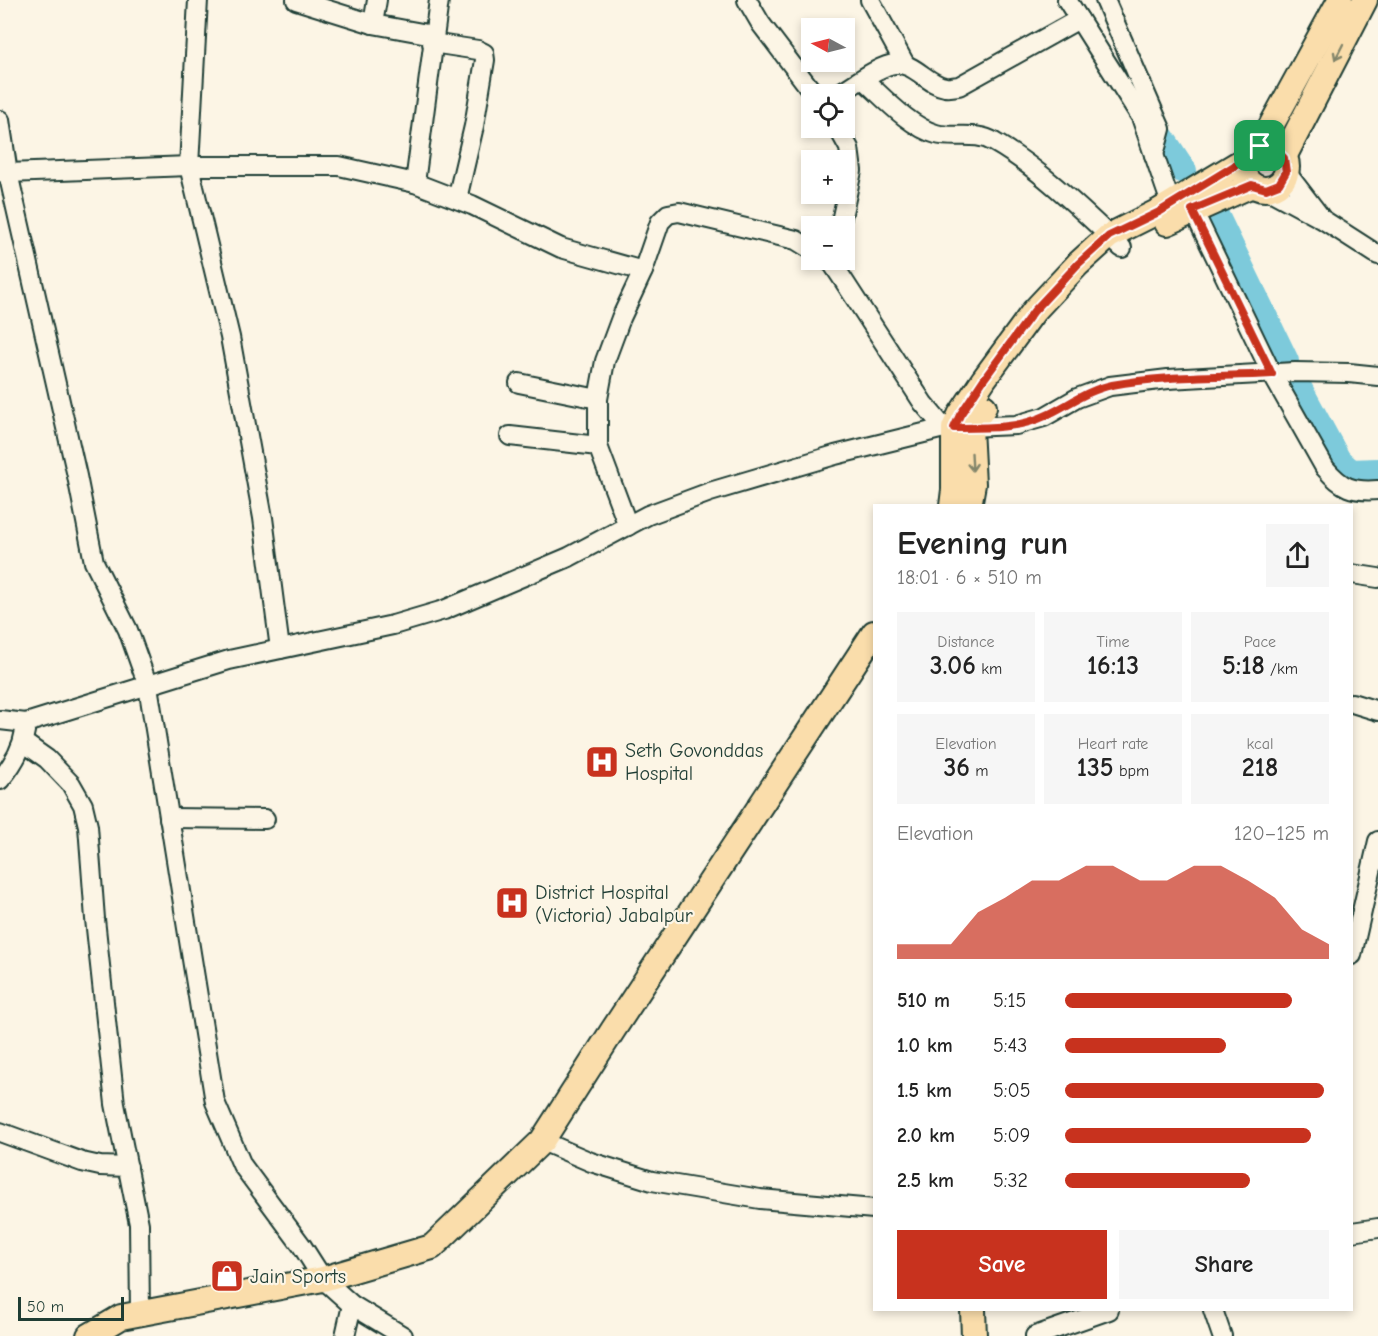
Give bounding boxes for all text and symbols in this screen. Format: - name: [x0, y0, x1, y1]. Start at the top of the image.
- north arrow: [801, 18, 855, 72]
- map controls: [801, 18, 855, 270]
- one-way arrow: [1332, 43, 1344, 61]
- button: locate: [801, 84, 855, 138]
- pin: [1234, 120, 1285, 171]
- icon: arrive: [1243, 129, 1276, 162]
- button: +: [801, 150, 855, 204]
- button: −: [801, 216, 855, 270]
- one-way arrow: [967, 452, 978, 471]
- text: Evening run: [897, 524, 1068, 562]
- button: share: [1266, 524, 1329, 587]
- text: 18:01 · 6 × 510 m: [897, 566, 1042, 589]
- text: Distance: [937, 633, 995, 651]
- text: Time: [1096, 633, 1130, 651]
- text: Pace: [1244, 633, 1276, 651]
- text: 3.06: [930, 651, 976, 681]
- text: 16:13: [1087, 651, 1139, 681]
- text: 5:18: [1222, 651, 1265, 681]
- text: km: [976, 660, 1002, 678]
- text: /km: [1265, 660, 1298, 678]
- text: Elevation: [935, 735, 997, 753]
- text: Heart rate: [1078, 735, 1148, 753]
- text: kcal: [1247, 735, 1273, 753]
- place label: Seth Govonddas Hospital: [625, 739, 763, 785]
- hospital icon: Seth Govonddas Hospital: [584, 744, 620, 780]
- text: 36: [944, 753, 970, 783]
- text: 135: [1077, 753, 1114, 783]
- text: 218: [1242, 753, 1278, 783]
- text: m: [970, 762, 989, 780]
- text: bpm: [1114, 762, 1149, 780]
- text: Elevation: [897, 822, 974, 845]
- text: 120–125 m: [1234, 822, 1329, 845]
- place label: District Hospital (Victoria) Jabalpur: [535, 881, 693, 927]
- hospital icon: District Hospital (Victoria) Jabalpur: [494, 885, 530, 921]
- text: 510 m: [897, 989, 950, 1012]
- text: 5:15: [993, 989, 1026, 1012]
- text: 1.0 km: [897, 1034, 953, 1057]
- text: 5:43: [993, 1034, 1027, 1057]
- text: 1.5 km: [897, 1079, 952, 1102]
- text: 5:05: [993, 1079, 1030, 1102]
- text: 2.0 km: [897, 1124, 955, 1147]
- text: 5:09: [993, 1124, 1030, 1147]
- text: 2.5 km: [897, 1169, 954, 1192]
- text: 5:32: [993, 1169, 1028, 1192]
- button: Save: [897, 1230, 1107, 1299]
- button: Share: [1119, 1230, 1329, 1299]
- shop icon: Jain Sports: [209, 1258, 245, 1294]
- place label: Jain Sports: [250, 1265, 346, 1288]
- scale bar: [18, 1294, 124, 1322]
- text: 50 m: [27, 1298, 64, 1316]

